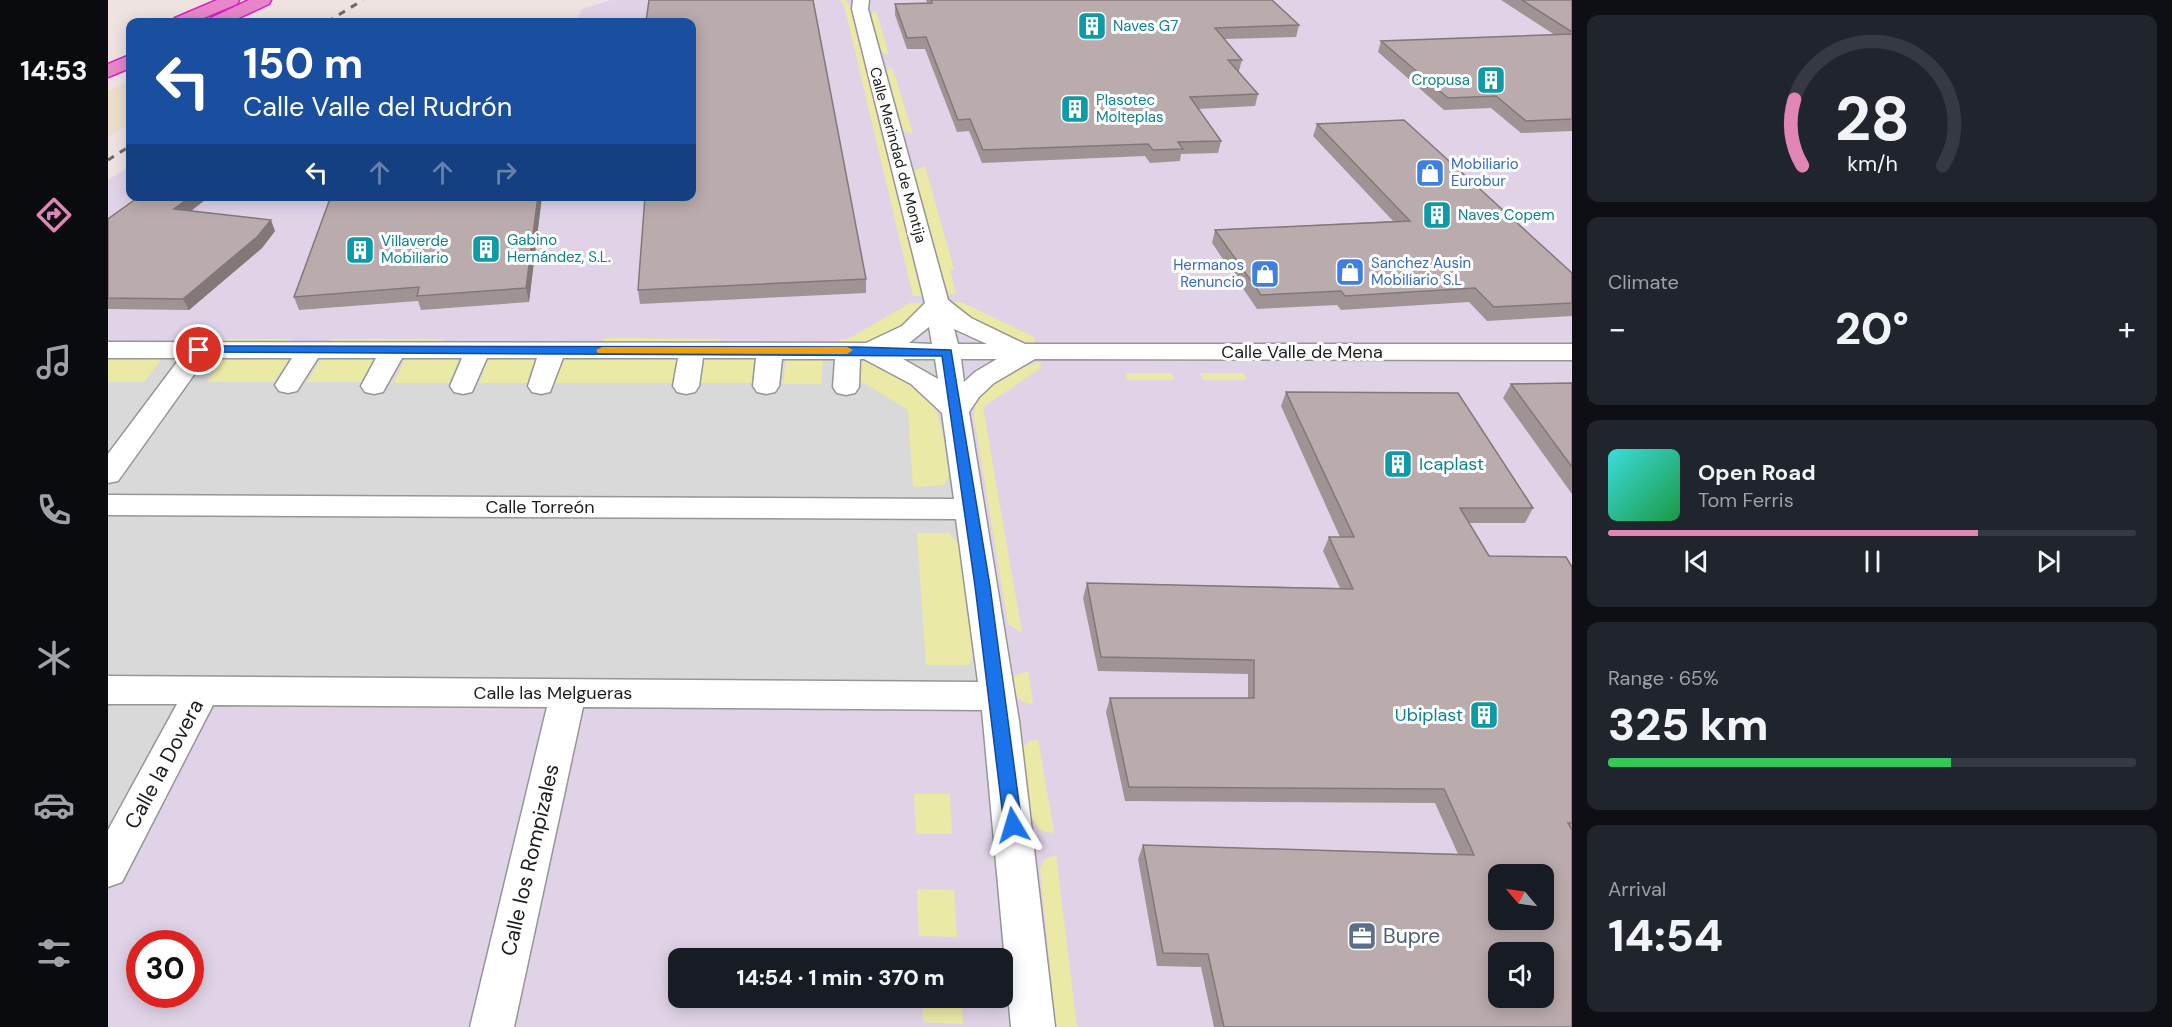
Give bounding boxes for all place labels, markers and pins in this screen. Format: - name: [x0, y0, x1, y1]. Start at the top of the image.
- building icon: Naves G7: [1076, 10, 1108, 42]
- place label: Naves G7: [1113, 16, 1178, 36]
- building icon: Cropusa: [1475, 64, 1507, 96]
- place label: Cropusa: [1411, 70, 1470, 90]
- place label: Plasotec Molteplas: [1096, 90, 1163, 127]
- building icon: Plasotec Molteplas: [1059, 93, 1091, 125]
- place label: Mobiliario Eurobur: [1451, 154, 1519, 191]
- shop icon: Mobiliario Eurobur: [1414, 157, 1446, 189]
- building icon: Naves Copem: [1421, 199, 1453, 231]
- place label: Naves Copem: [1458, 205, 1555, 225]
- place label: Gabino Hernández, S.L.: [507, 230, 611, 267]
- place label: Villaverde Mobiliario: [381, 231, 449, 268]
- building icon: Gabino Hernández, S.L.: [470, 233, 502, 265]
- building icon: Villaverde Mobiliario: [344, 234, 376, 266]
- place label: Sanchez Ausin Mobiliario S.L: [1371, 253, 1471, 290]
- place label: Hermanos Renuncio: [1173, 255, 1244, 292]
- shop icon: Sanchez Ausin Mobiliario S.L: [1334, 256, 1366, 288]
- shop icon: Hermanos Renuncio: [1249, 258, 1281, 290]
- pin: [173, 324, 224, 375]
- building icon: Icaplast: [1382, 448, 1414, 480]
- place label: Icaplast: [1419, 452, 1484, 476]
- building icon: Ubiplast: [1468, 699, 1500, 731]
- place label: Ubiplast: [1395, 703, 1463, 727]
- office icon: Bupre: [1346, 920, 1378, 952]
- place label: Bupre: [1383, 922, 1440, 950]

